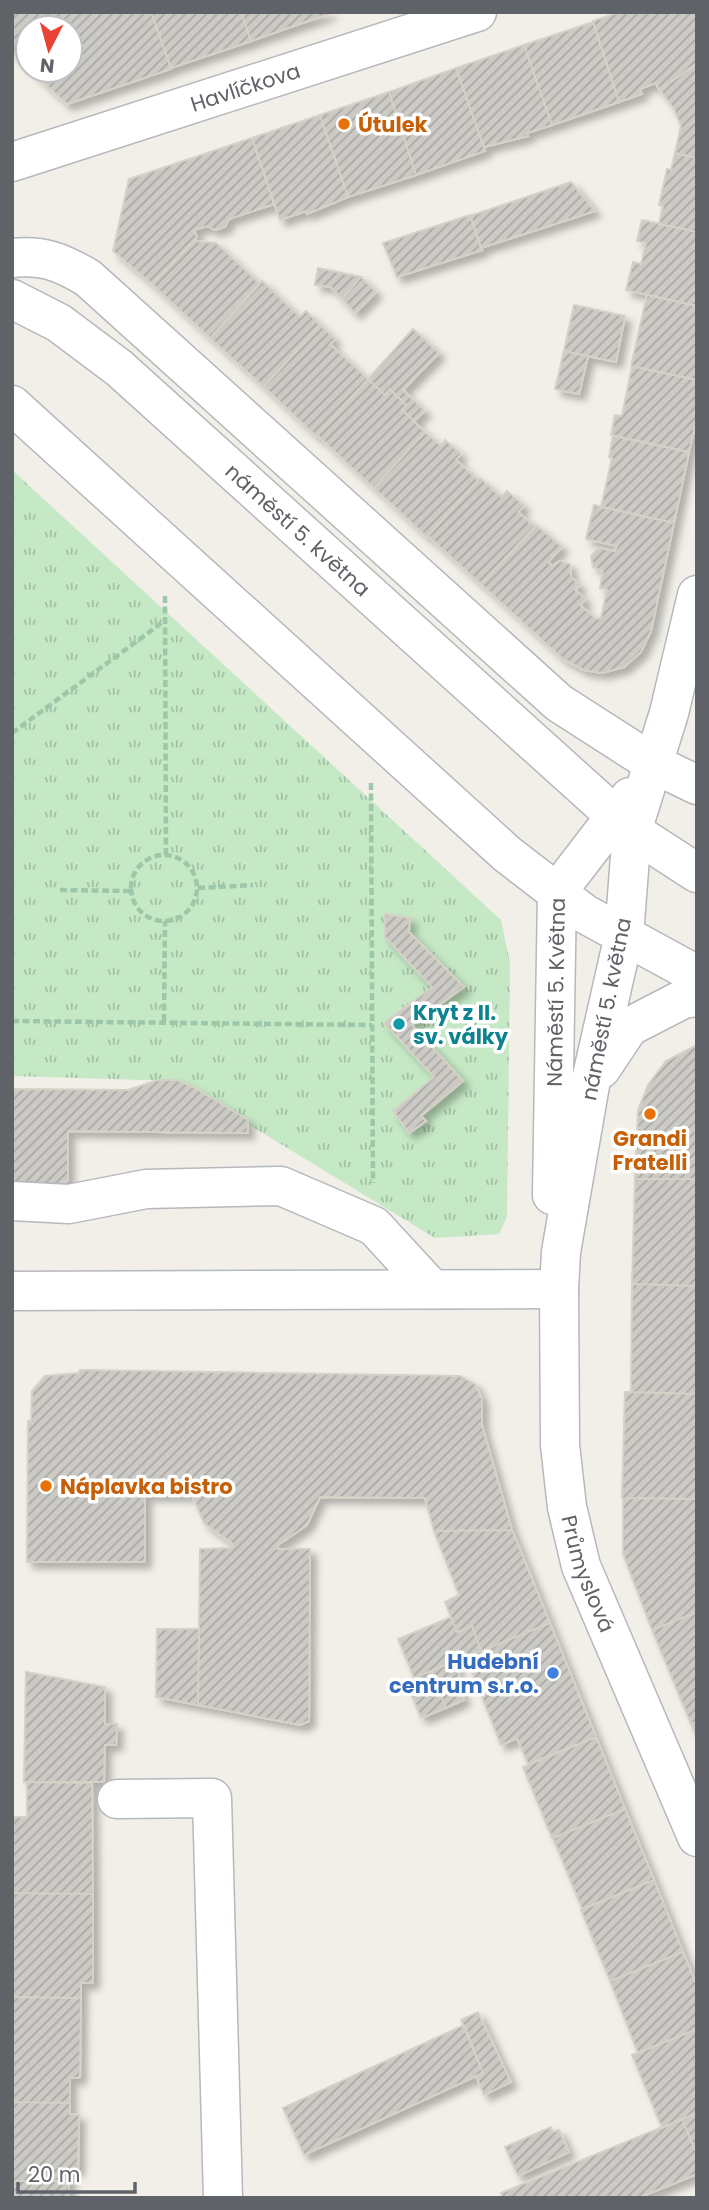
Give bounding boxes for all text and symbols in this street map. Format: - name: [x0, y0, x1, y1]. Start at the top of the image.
- north arrow: [14, 14, 84, 84]
- text: N: [39, 51, 56, 80]
- street label: Havlíčkova: [187, 56, 304, 118]
- place label: Útulek: [358, 110, 428, 139]
- marker: Útulek: [336, 116, 352, 132]
- street label: náměstí 5. května: [219, 457, 377, 603]
- street label: Náměstí 5. Května: [539, 897, 571, 1087]
- street label: náměstí 5. května: [574, 915, 638, 1103]
- place label: Kryt z II. sv. války: [413, 998, 509, 1051]
- marker: Kryt z II. sv. války: [391, 1016, 407, 1032]
- marker: Grandi Fratelli: [642, 1106, 658, 1122]
- place label: Grandi Fratelli: [613, 1124, 687, 1177]
- place label: Náplavka bistro: [60, 1472, 233, 1501]
- marker: Náplavka bistro: [38, 1478, 54, 1494]
- street label: Průmyslová: [555, 1512, 622, 1637]
- place label: Hudební centrum s.r.o.: [389, 1647, 539, 1700]
- marker: Hudební centrum s.r.o.: [545, 1665, 561, 1681]
- scale bar: [18, 2150, 135, 2194]
- text: 20 m: [28, 2160, 81, 2189]

